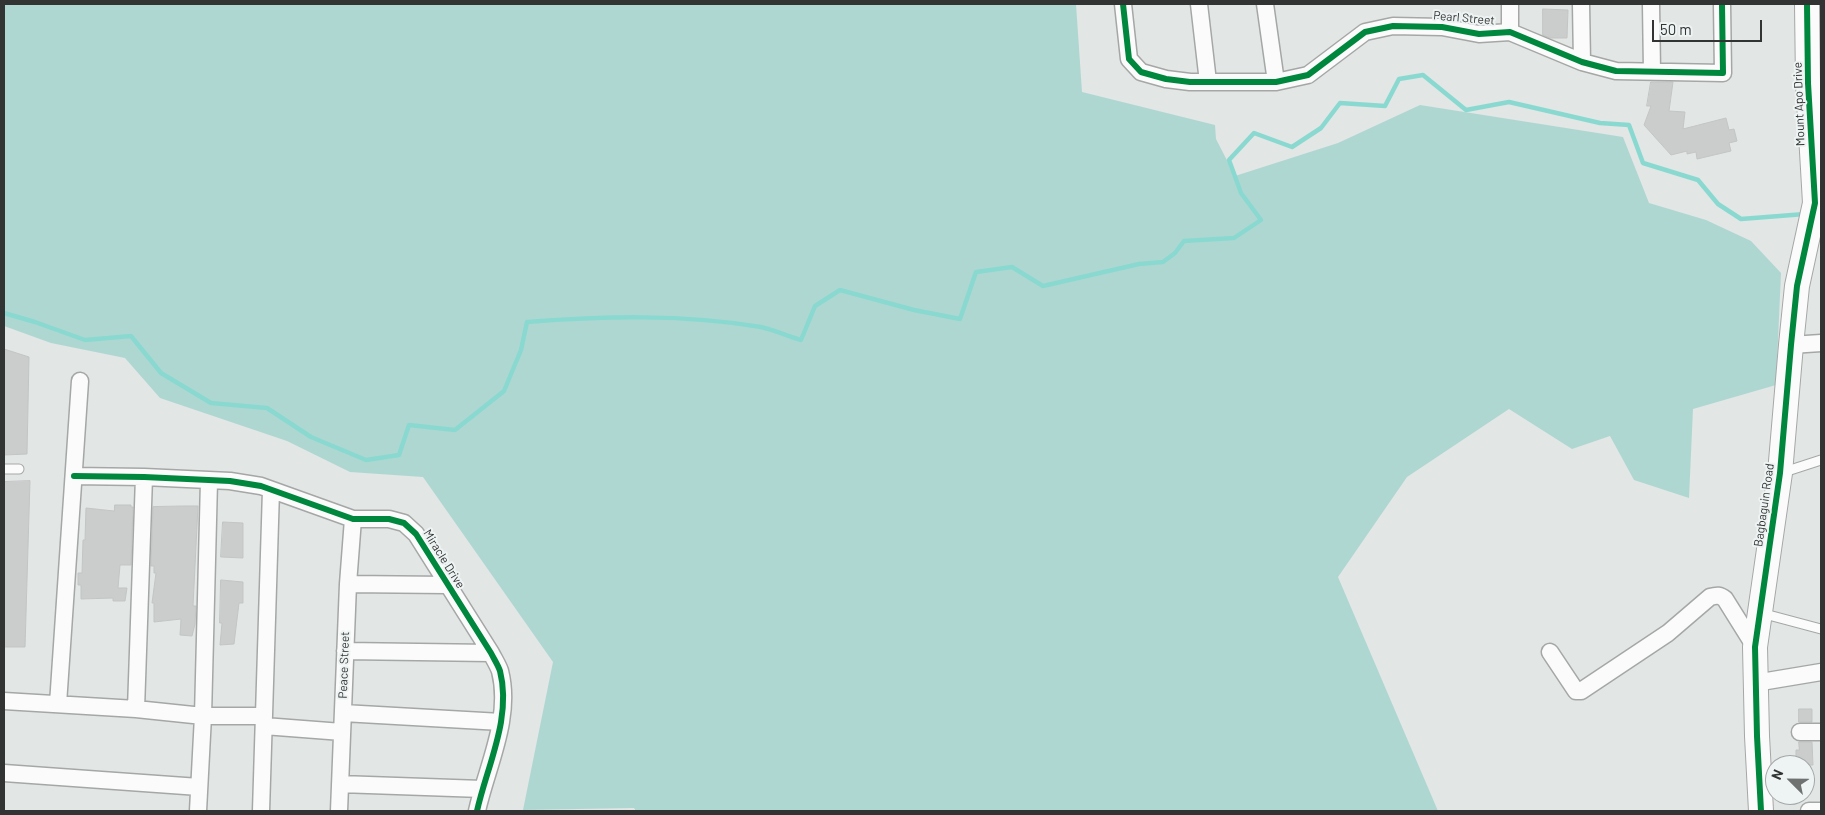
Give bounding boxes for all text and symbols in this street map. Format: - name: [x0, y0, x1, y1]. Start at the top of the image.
- street label: Pearl Street: [1433, 8, 1495, 28]
- scale bar: [1655, 10, 1765, 42]
- text: 50 m: [1660, 20, 1692, 38]
- street label: Mount Apo Drive: [1790, 62, 1808, 146]
- street label: Bagbaguin Road: [1751, 462, 1777, 548]
- street label: Miracle Drive: [420, 527, 468, 591]
- street label: Peace Street: [336, 631, 352, 699]
- north arrow: [1765, 755, 1815, 805]
- text: N: [1767, 767, 1786, 782]

